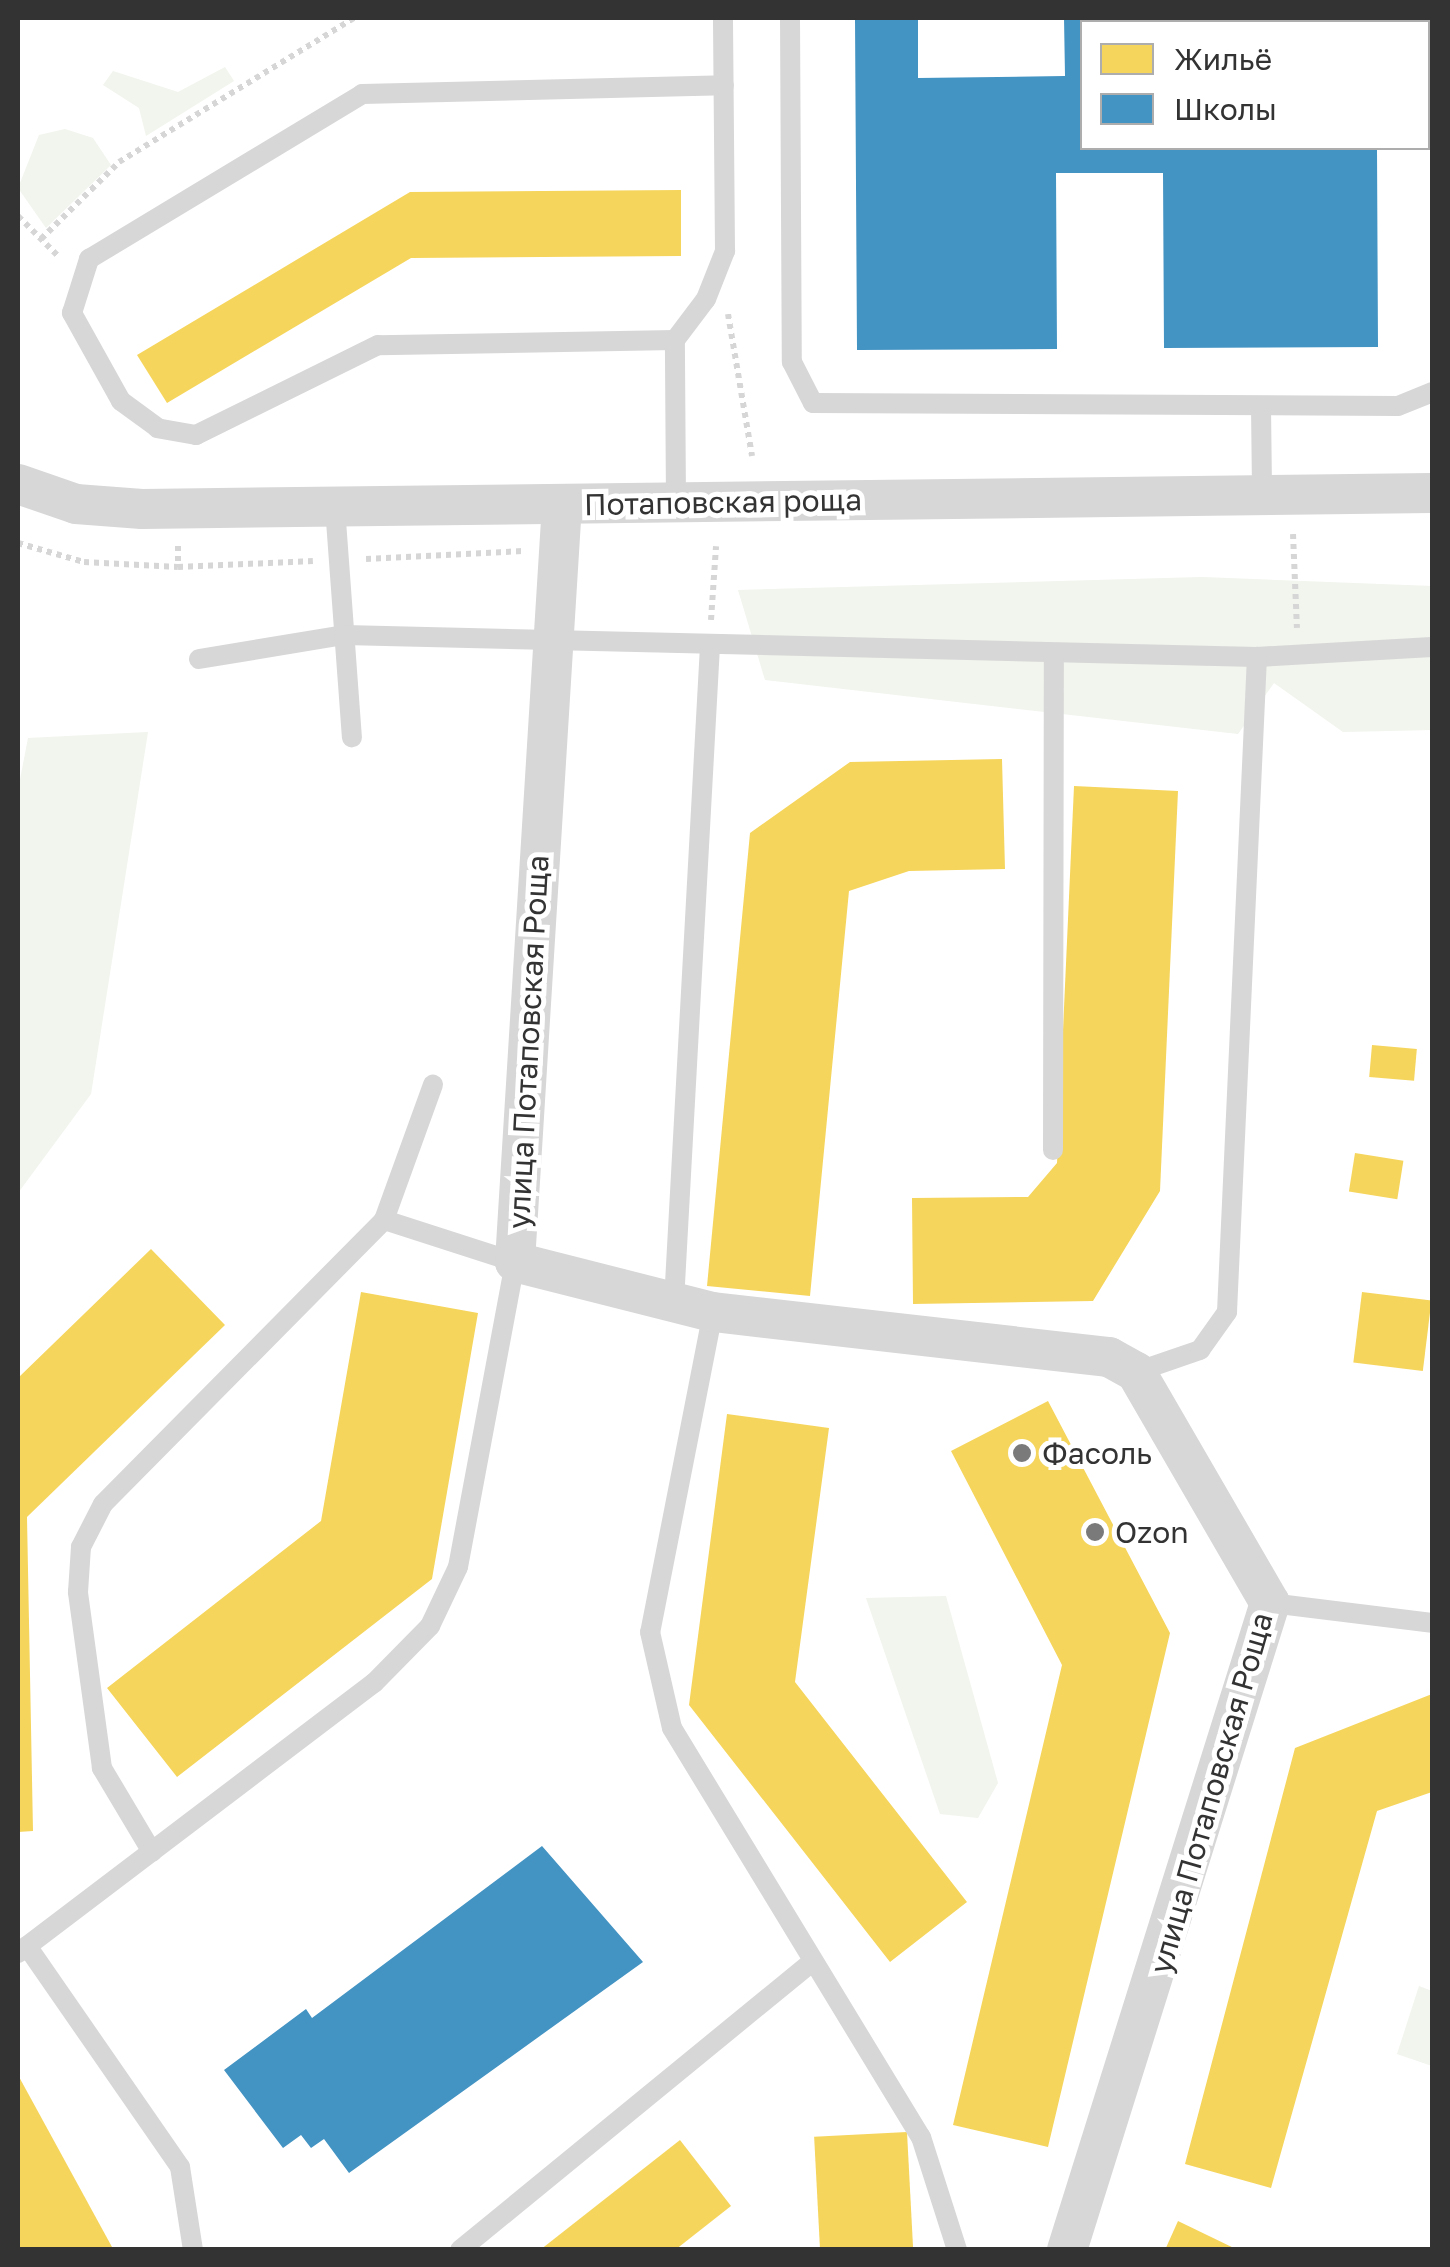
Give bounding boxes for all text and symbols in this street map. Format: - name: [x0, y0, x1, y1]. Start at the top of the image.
- legend: [1080, 20, 1430, 150]
- text: Жильё: [1174, 41, 1272, 77]
- text: Школы: [1174, 91, 1277, 127]
- street label: Потаповская роща: [584, 482, 862, 522]
- street label: улица Потаповская Роща: [500, 854, 556, 1230]
- place label: Фасоль: [1042, 1435, 1152, 1471]
- marker: Фасоль: [1011, 1442, 1033, 1464]
- place label: Ozon: [1115, 1514, 1189, 1550]
- marker: Ozon: [1084, 1521, 1106, 1543]
- street label: улица Потаповская Роща: [1142, 1608, 1280, 1978]

